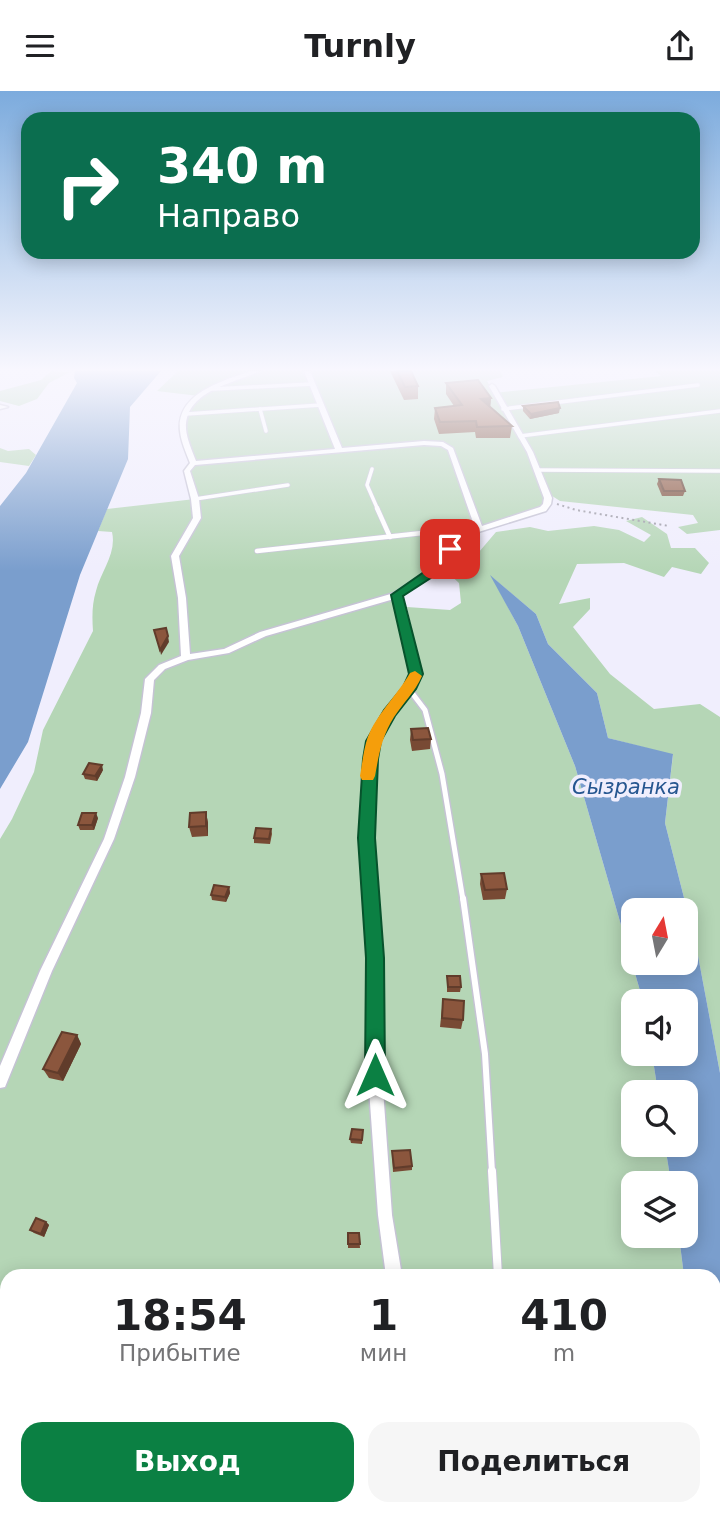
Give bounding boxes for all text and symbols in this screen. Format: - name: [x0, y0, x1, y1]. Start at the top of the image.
- icon: menu: [21, 27, 59, 65]
- text: Turnly: [304, 27, 416, 65]
- icon: share: [661, 27, 699, 65]
- text: 340 m: [157, 138, 327, 195]
- icon: right: [42, 140, 133, 231]
- text: Направо: [157, 197, 300, 235]
- pin: [420, 519, 480, 579]
- icon: arrive: [431, 530, 469, 568]
- water label: Сызранка: [572, 775, 680, 799]
- north arrow: [621, 898, 698, 975]
- map controls: [621, 898, 698, 1248]
- button: sound: [621, 989, 698, 1066]
- position arrow: [338, 1038, 412, 1112]
- button: search: [621, 1080, 698, 1157]
- button: layers: [621, 1171, 698, 1248]
- text: 18:54: [113, 1291, 247, 1340]
- text: 1: [369, 1291, 398, 1340]
- text: 410: [520, 1291, 608, 1340]
- text: Прибытие: [119, 1340, 241, 1366]
- text: мин: [360, 1340, 407, 1366]
- text: m: [553, 1340, 575, 1366]
- button: Выход: [21, 1422, 354, 1502]
- button: Поделиться: [368, 1422, 700, 1502]

